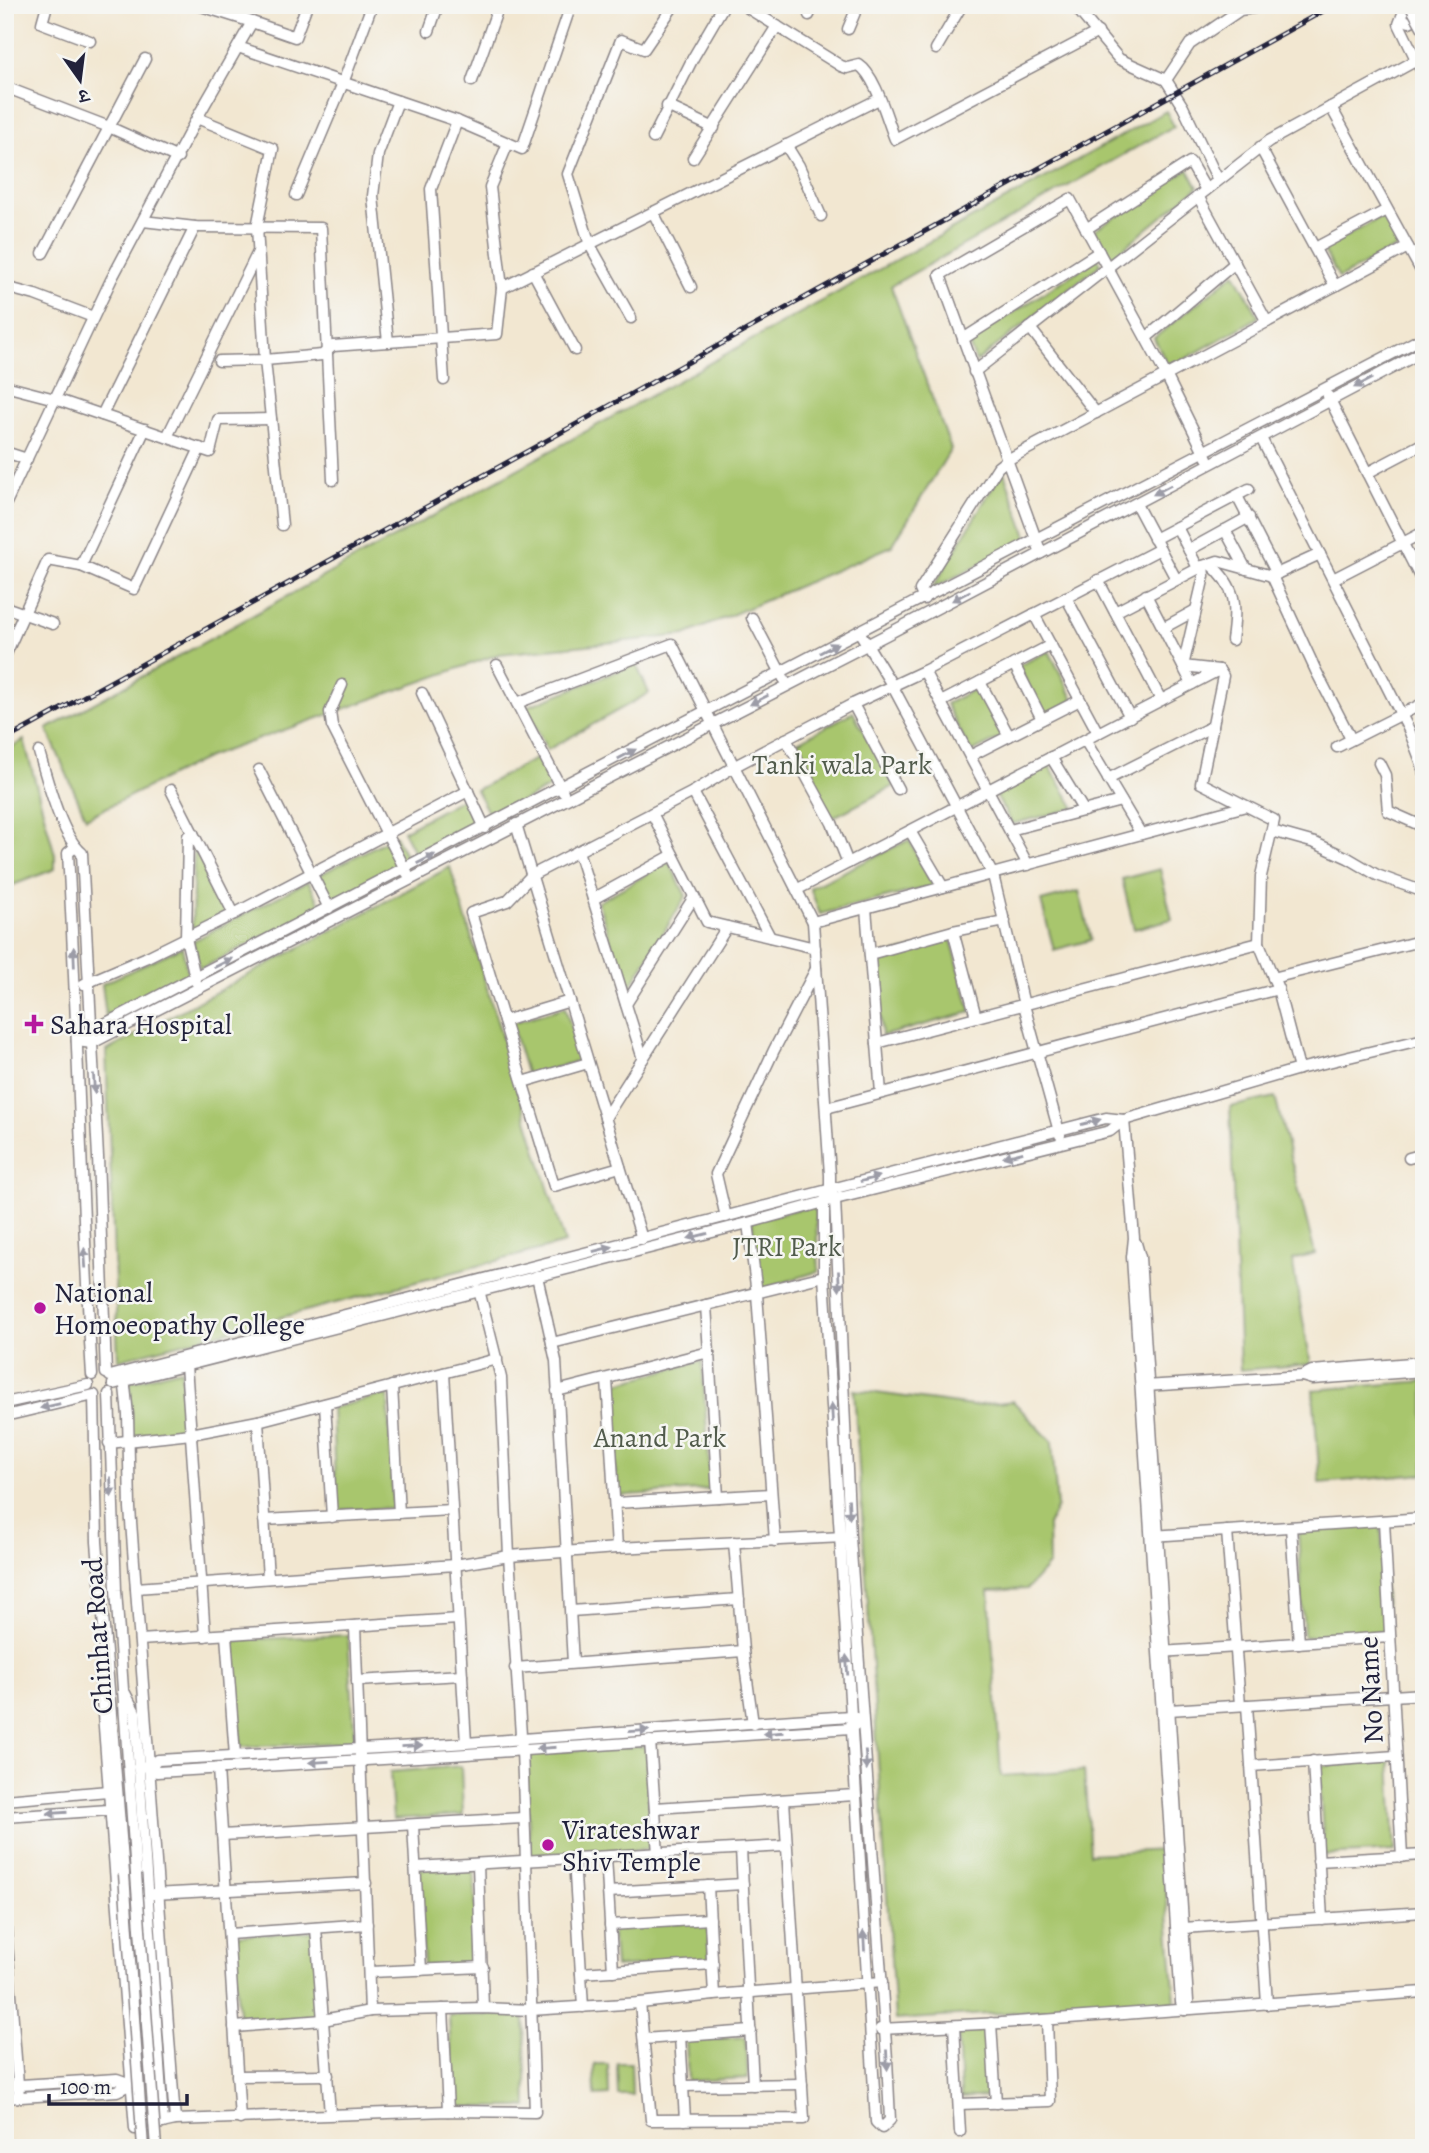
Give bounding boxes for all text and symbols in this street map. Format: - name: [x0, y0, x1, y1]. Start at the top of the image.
- north arrow: [46, 46, 116, 116]
- text: उ: [75, 81, 94, 110]
- one-way arrow: [1353, 377, 1373, 389]
- one-way arrow: [1152, 483, 1172, 495]
- one-way arrow: [951, 590, 971, 601]
- one-way arrow: [819, 643, 839, 654]
- one-way arrow: [749, 694, 769, 706]
- park label: Tanki wala Park: [752, 746, 932, 784]
- one-way arrow: [618, 748, 638, 760]
- one-way arrow: [416, 853, 436, 864]
- one-way arrow: [68, 946, 80, 968]
- one-way arrow: [214, 957, 234, 969]
- place label: Sahara Hospital: [50, 1006, 232, 1044]
- marker: Sahara Hospital: [24, 1014, 44, 1034]
- one-way arrow: [89, 1073, 100, 1095]
- one-way arrow: [1080, 1116, 1102, 1127]
- one-way arrow: [1002, 1150, 1024, 1161]
- one-way arrow: [859, 1173, 881, 1184]
- park label: JTRI Park: [732, 1228, 842, 1266]
- one-way arrow: [687, 1231, 709, 1242]
- one-way arrow: [592, 1243, 614, 1254]
- one-way arrow: [79, 1247, 90, 1269]
- one-way arrow: [833, 1271, 844, 1293]
- place label: National Homoeopathy College: [54, 1274, 305, 1344]
- marker: National Homoeopathy College: [32, 1300, 48, 1316]
- one-way arrow: [38, 1400, 60, 1411]
- one-way arrow: [826, 1402, 837, 1424]
- park label: Anand Park: [593, 1419, 726, 1457]
- one-way arrow: [106, 1476, 117, 1498]
- one-way arrow: [844, 1498, 855, 1520]
- street label: Chinhat Road: [74, 1555, 122, 1715]
- street label: No Name: [1349, 1635, 1393, 1745]
- one-way arrow: [841, 1653, 852, 1675]
- one-way arrow: [628, 1725, 650, 1736]
- one-way arrow: [762, 1728, 784, 1739]
- one-way arrow: [401, 1741, 423, 1752]
- one-way arrow: [535, 1743, 557, 1754]
- one-way arrow: [861, 1749, 872, 1771]
- one-way arrow: [307, 1757, 329, 1768]
- one-way arrow: [46, 1808, 68, 1819]
- place label: Virateshwar Shiv Temple: [561, 1811, 701, 1881]
- marker: Virateshwar Shiv Temple: [540, 1837, 556, 1853]
- one-way arrow: [858, 1929, 869, 1951]
- one-way arrow: [882, 2050, 893, 2072]
- scale bar: [49, 2062, 187, 2106]
- text: 100 m: [60, 2073, 111, 2101]

